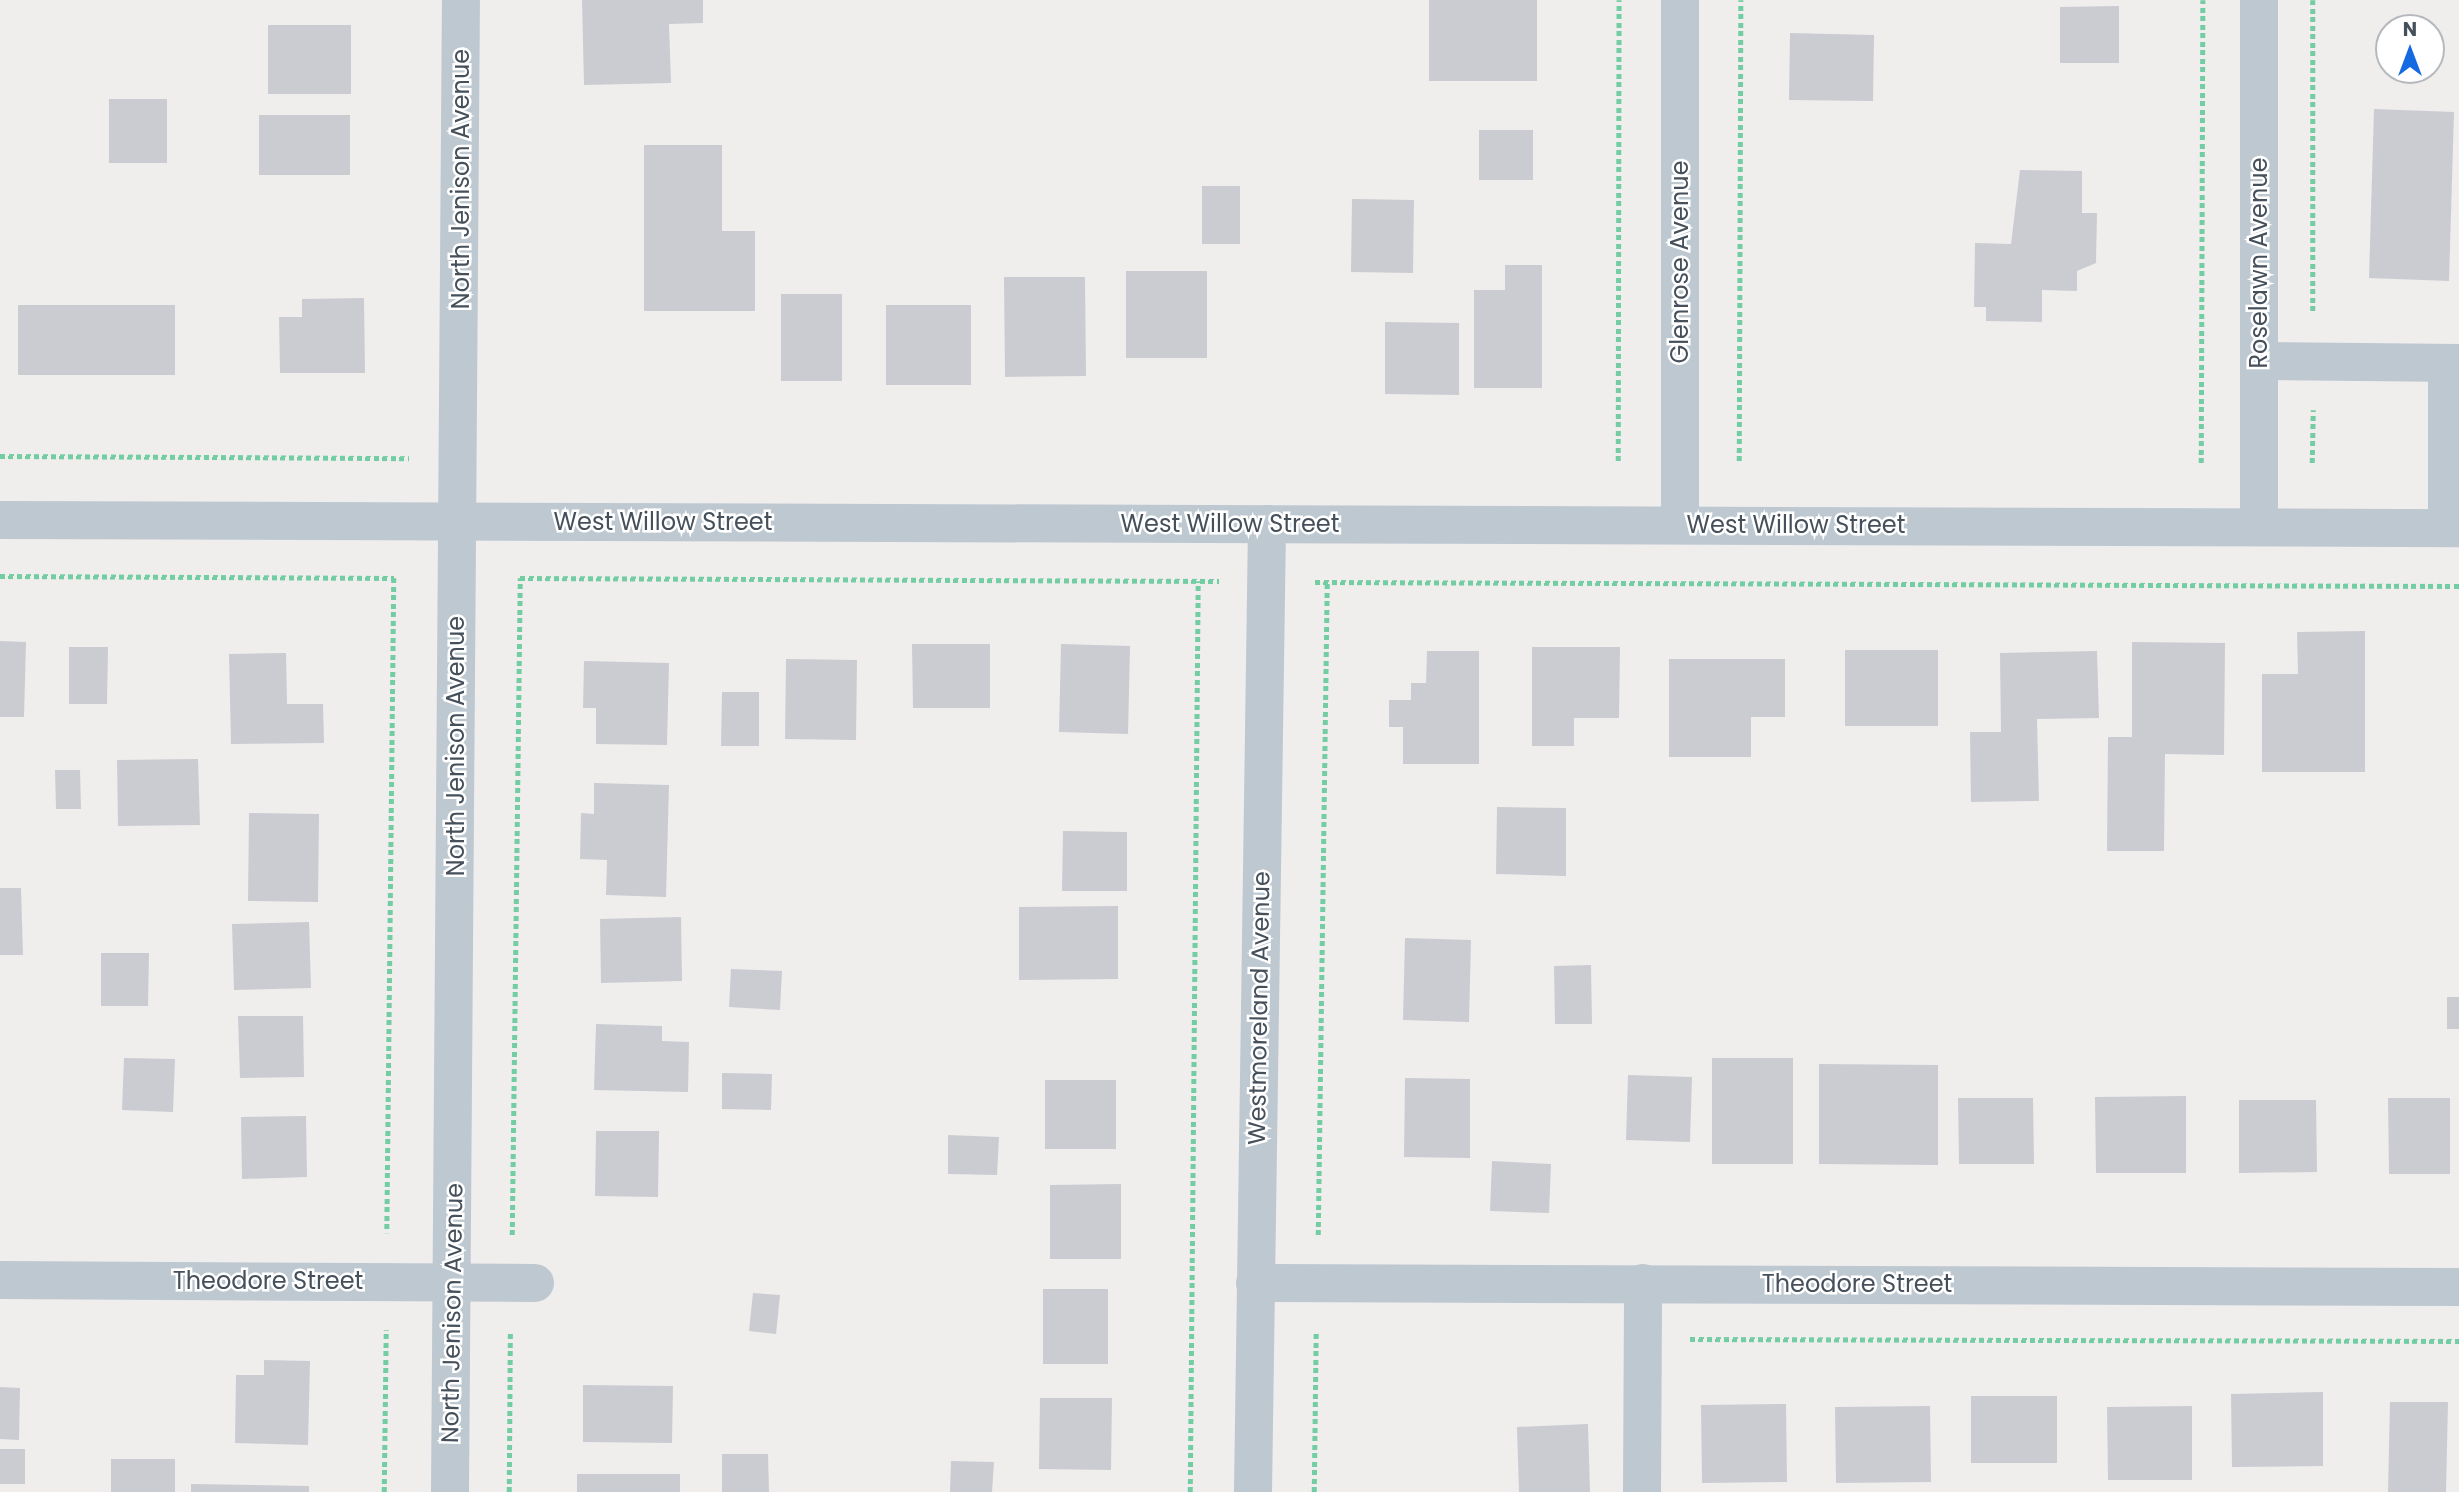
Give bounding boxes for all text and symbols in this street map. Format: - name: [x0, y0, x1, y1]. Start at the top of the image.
- north arrow: [2375, 14, 2445, 84]
- text: N: [2403, 16, 2417, 43]
- street label: North Jenison Avenue: [447, 49, 475, 309]
- street label: Roselawn Avenue: [2245, 157, 2273, 369]
- street label: Glenrose Avenue: [1666, 160, 1694, 364]
- street label: West Willow Street: [554, 508, 772, 536]
- street label: West Willow Street: [1121, 510, 1339, 538]
- street label: West Willow Street: [1687, 511, 1905, 539]
- street label: North Jenison Avenue: [442, 616, 470, 876]
- street label: Westmoreland Avenue: [1242, 871, 1276, 1145]
- street label: North Jenison Avenue: [435, 1183, 469, 1443]
- street label: Theodore Street: [173, 1267, 363, 1295]
- street label: Theodore Street: [1762, 1270, 1952, 1298]

